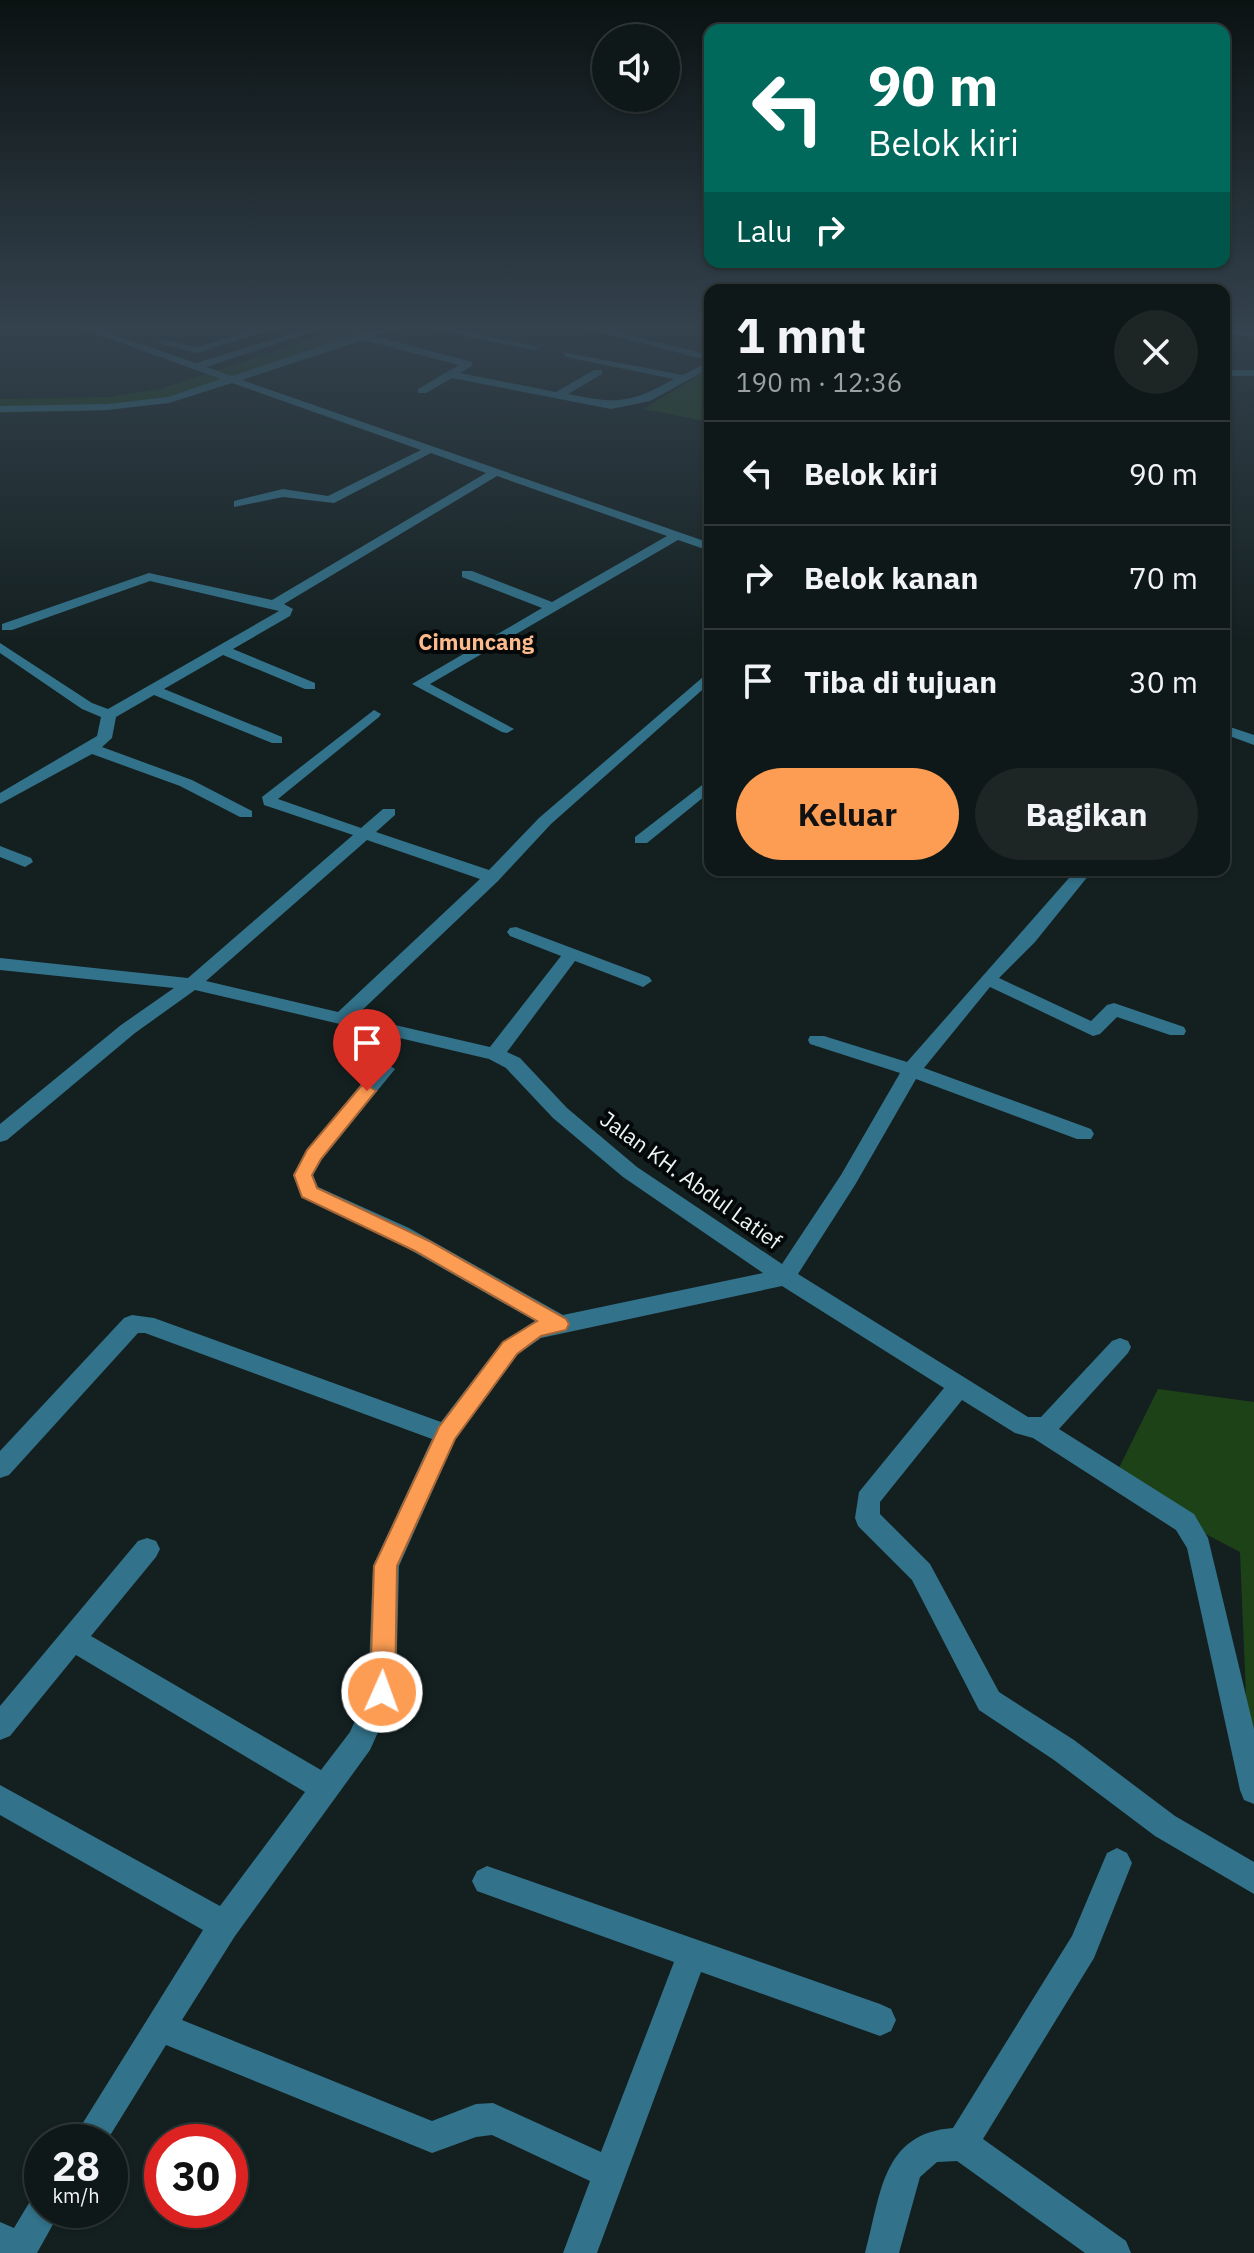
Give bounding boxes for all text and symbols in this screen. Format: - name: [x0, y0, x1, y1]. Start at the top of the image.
- map controls: [592, 24, 680, 112]
- button: sound: [592, 24, 680, 112]
- text: 90 m: [868, 49, 998, 121]
- icon: left: [736, 56, 840, 160]
- text: Belok kiri: [868, 119, 1019, 166]
- icon: right: [808, 208, 852, 252]
- text: Lalu: [736, 211, 792, 250]
- text: 1 mnt: [736, 304, 866, 366]
- button: close: [1114, 310, 1198, 394]
- text: 190 m · 12:36: [736, 365, 902, 399]
- icon: left: [736, 451, 780, 495]
- text: Belok kiri: [804, 454, 938, 493]
- text: 90 m: [1129, 454, 1198, 493]
- icon: right: [736, 555, 780, 599]
- text: Belok kanan: [804, 558, 978, 597]
- text: 70 m: [1129, 558, 1198, 597]
- district label: Cimuncang: [418, 627, 535, 656]
- icon: arrive: [736, 659, 780, 703]
- text: Tiba di tujuan: [804, 662, 997, 701]
- text: 30 m: [1129, 662, 1198, 701]
- button: Keluar: [736, 768, 959, 860]
- button: Bagikan: [975, 768, 1198, 860]
- pin: [333, 1009, 401, 1091]
- icon: arrive: [345, 1021, 389, 1065]
- street label: Jalan KH. Abdul Latief: [595, 1104, 788, 1255]
- position arrow: [340, 1650, 424, 1734]
- speed limit sign: 30: [144, 2124, 248, 2228]
- text: 28: [52, 2140, 100, 2192]
- text: km/h: [52, 2182, 100, 2209]

